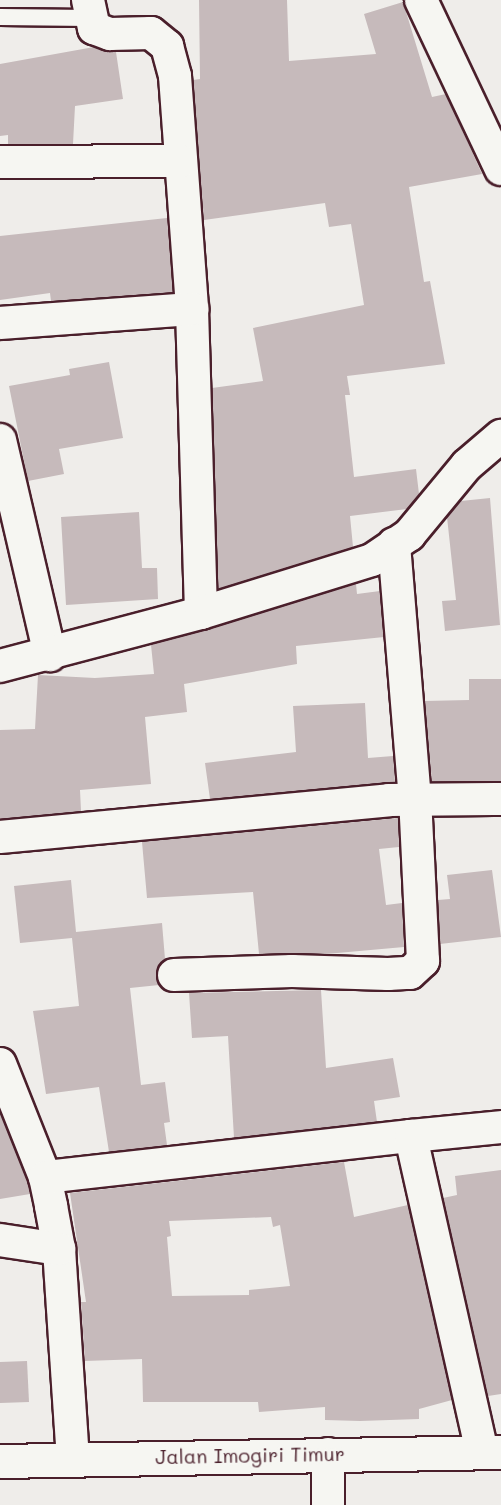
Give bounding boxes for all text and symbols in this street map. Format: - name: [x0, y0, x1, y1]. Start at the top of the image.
- street label: Jalan Imogiri Timur: [155, 1441, 345, 1469]

